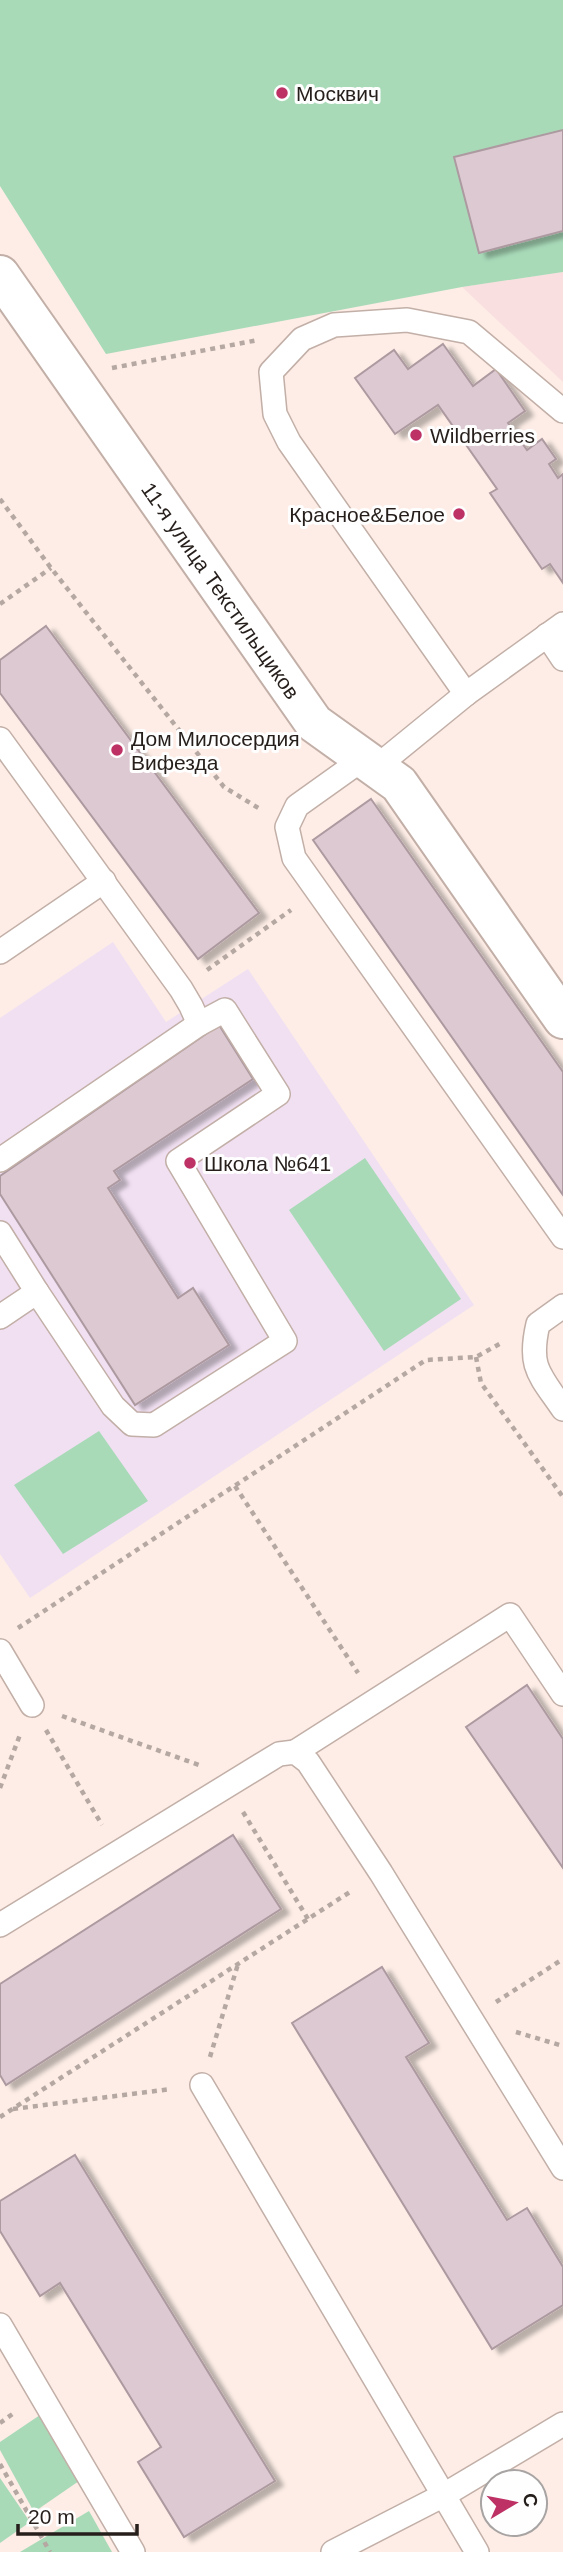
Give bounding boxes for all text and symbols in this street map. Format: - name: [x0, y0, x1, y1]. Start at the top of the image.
- place label: Москвич: [296, 82, 379, 105]
- marker: Москвич: [274, 85, 290, 101]
- place label: Wildberries: [430, 424, 535, 447]
- marker: Wildberries: [408, 427, 424, 443]
- street label: 11-я улица Текстильщиков: [137, 478, 305, 703]
- place label: Красное&Белое: [289, 503, 445, 526]
- marker: Красное&Белое: [451, 506, 467, 522]
- place label: Дом Милосердия Вифезда: [131, 727, 300, 774]
- marker: Дом Милосердия Вифезда: [109, 742, 125, 758]
- place label: Школа №641: [204, 1152, 331, 1175]
- marker: Школа №641: [182, 1155, 198, 1171]
- north arrow: [479, 2468, 549, 2538]
- scale bar: [18, 2492, 136, 2536]
- text: С: [519, 2492, 542, 2509]
- text: 20 m: [28, 2505, 75, 2528]

